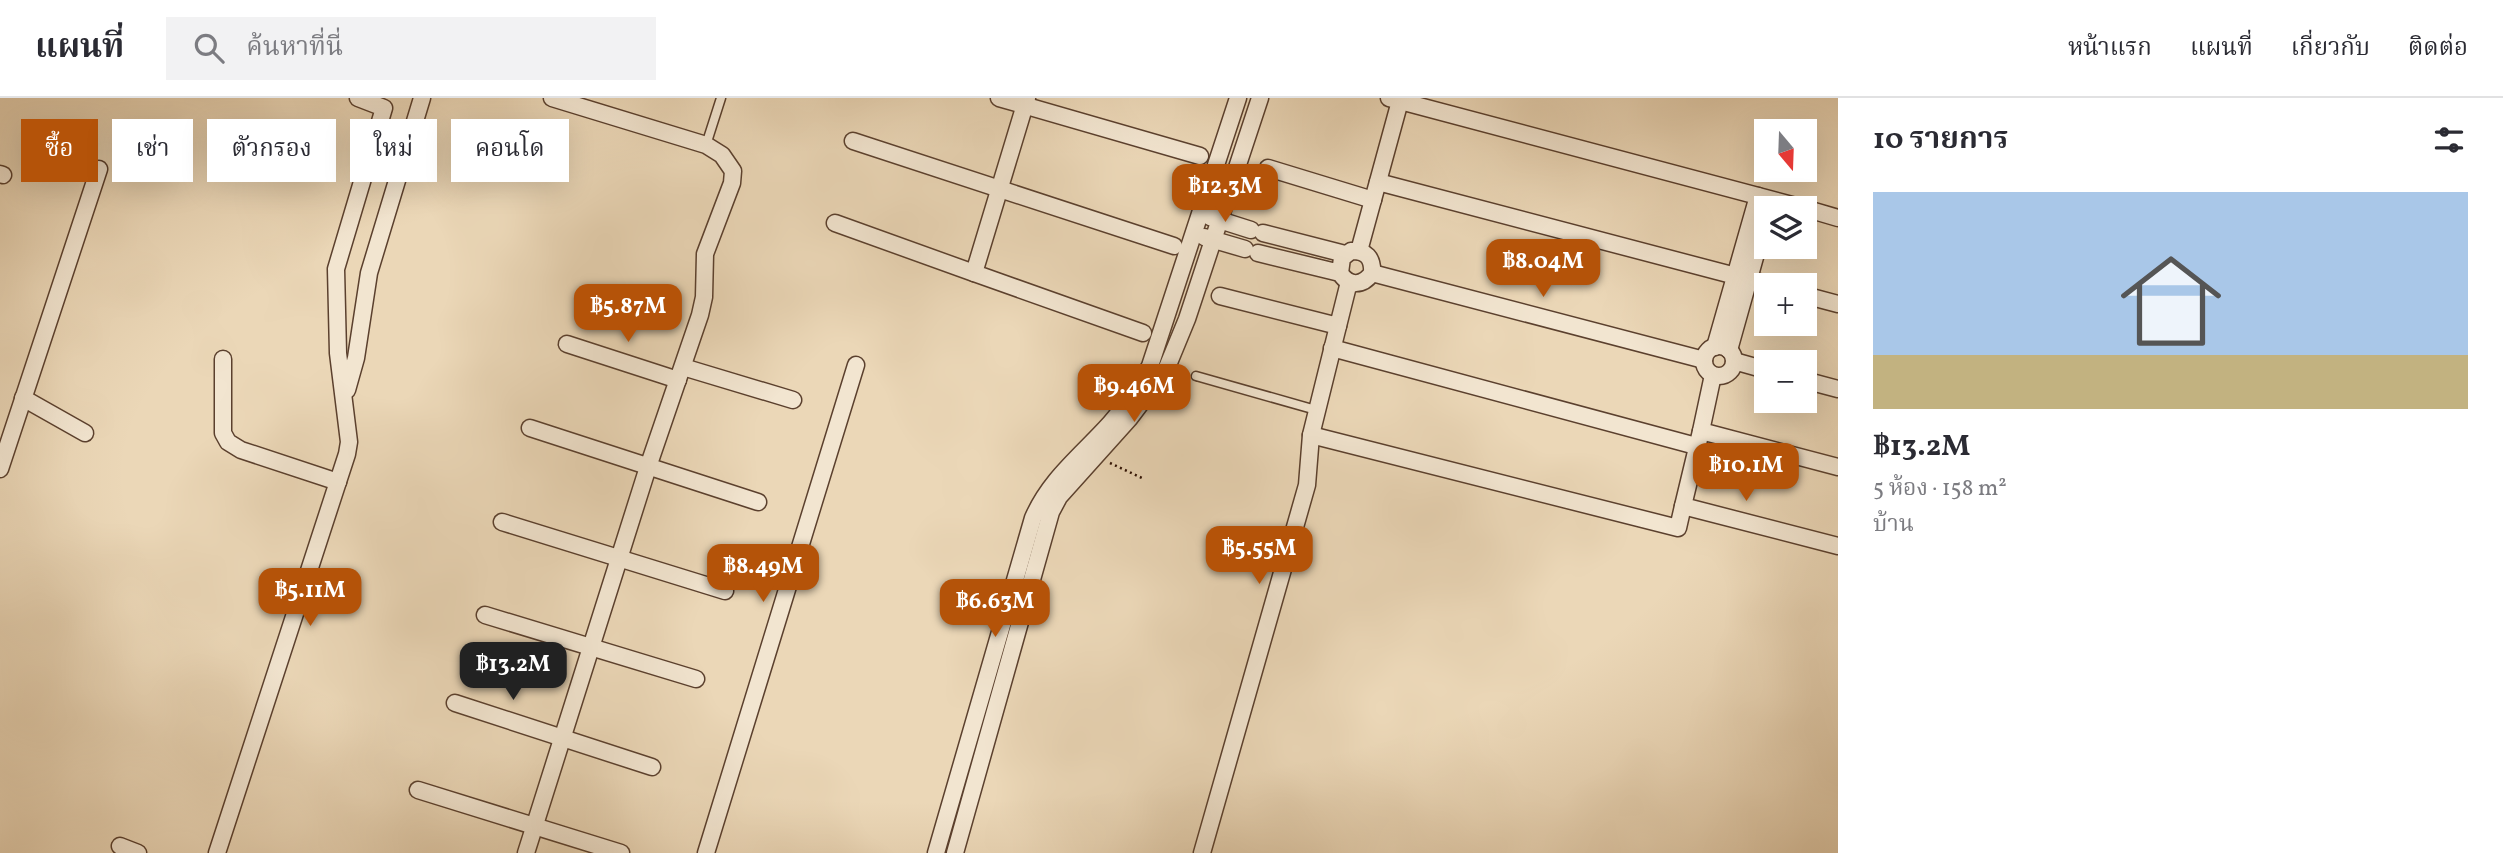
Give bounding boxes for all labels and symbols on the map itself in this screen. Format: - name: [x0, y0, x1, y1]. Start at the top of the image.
- north arrow: [1754, 119, 1816, 182]
- pin: ฿12.3M: [1168, 164, 1282, 224]
- pin: ฿8.04M: [1486, 240, 1600, 299]
- pin: ฿5.87M: [571, 285, 685, 344]
- pin: ฿9.46M: [1077, 364, 1191, 424]
- pin: ฿10.1M: [1689, 444, 1803, 503]
- pin: ฿5.55M: [1202, 526, 1316, 586]
- pin: ฿8.49M: [706, 545, 820, 604]
- pin: ฿5.11M: [253, 568, 367, 628]
- pin: ฿6.63M: [938, 580, 1052, 639]
- pin: ฿13.2M: [456, 642, 570, 702]

